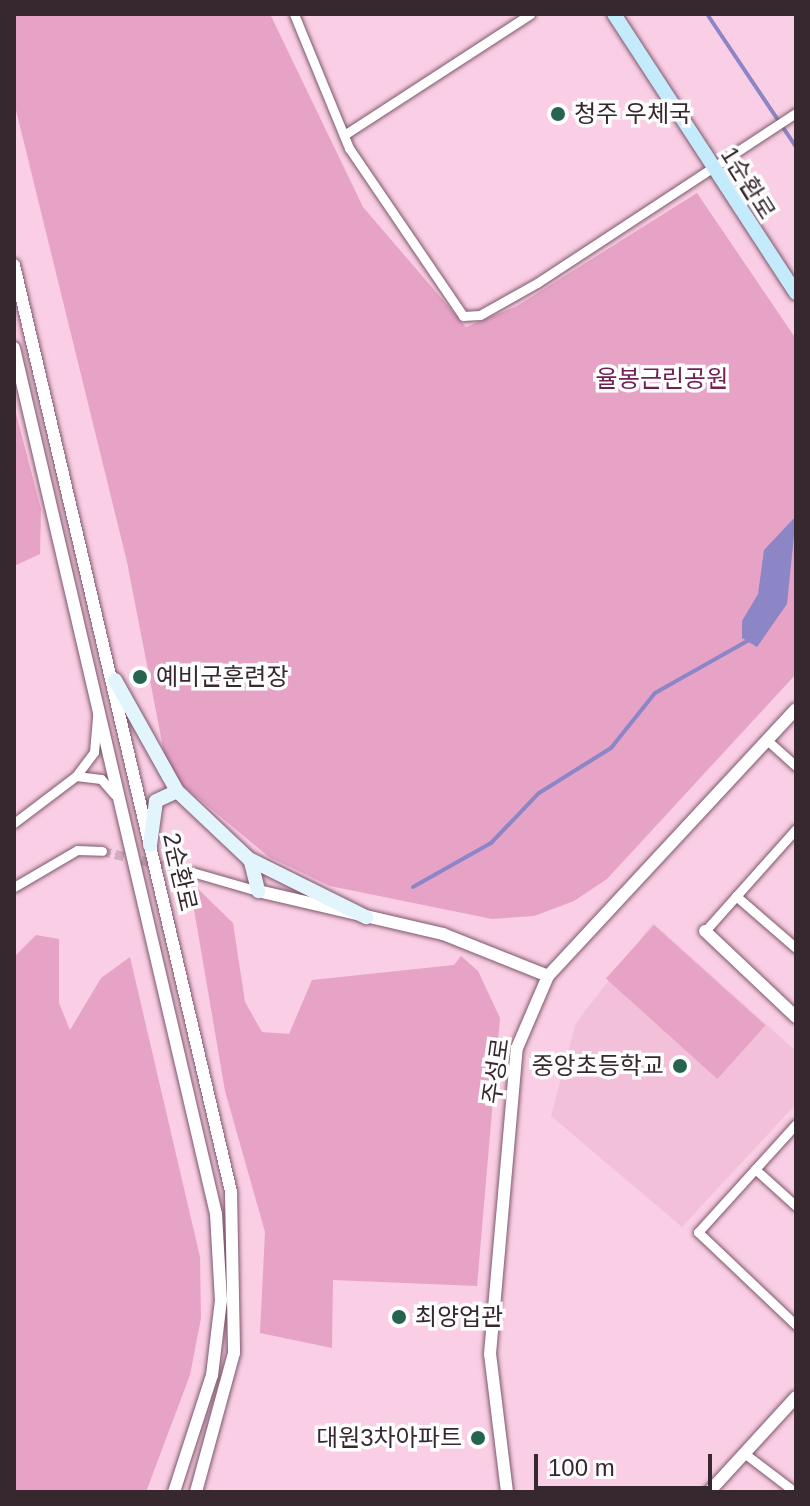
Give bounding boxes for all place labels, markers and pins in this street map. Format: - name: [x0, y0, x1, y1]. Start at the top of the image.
- place label: 청주 우체국: [574, 100, 691, 128]
- marker: 청주 우체국: [549, 105, 567, 123]
- place label: 예비군훈련장: [156, 663, 288, 691]
- marker: 예비군훈련장: [131, 668, 149, 686]
- place label: 중앙초등학교: [532, 1052, 664, 1080]
- marker: 중앙초등학교: [671, 1057, 689, 1075]
- place label: 최양업관: [415, 1303, 503, 1331]
- marker: 최양업관: [390, 1308, 408, 1326]
- place label: 대원3차아파트: [316, 1424, 462, 1452]
- marker: 대원3차아파트: [469, 1429, 487, 1447]

